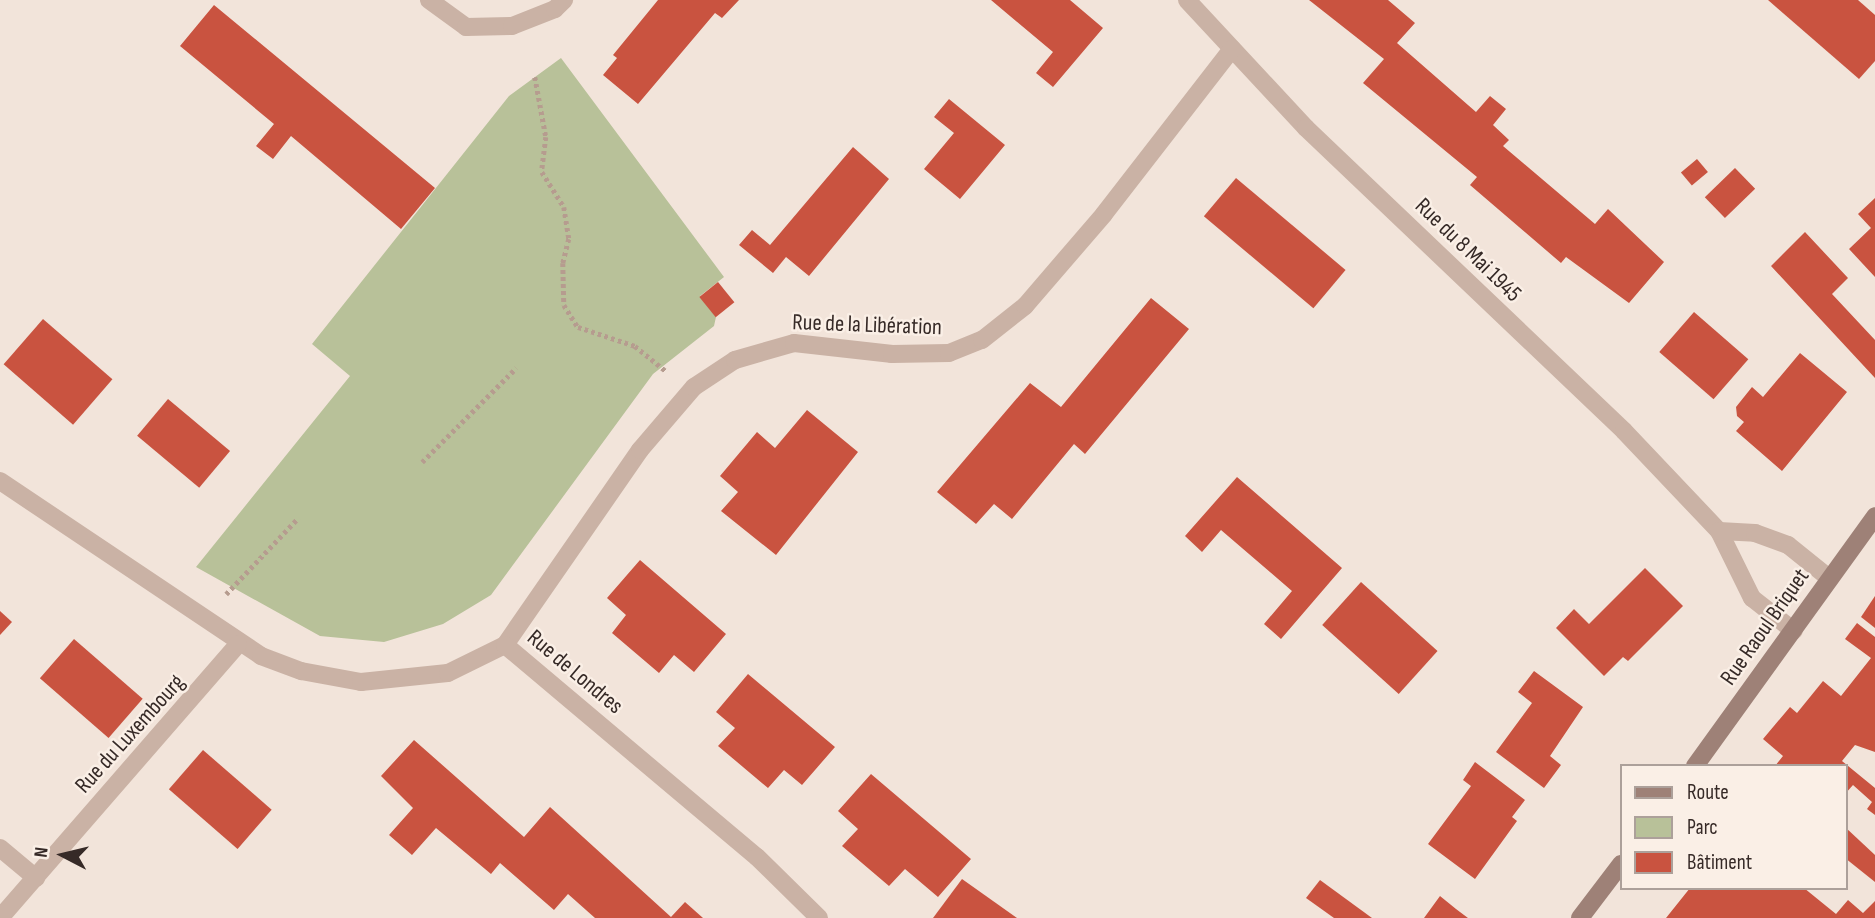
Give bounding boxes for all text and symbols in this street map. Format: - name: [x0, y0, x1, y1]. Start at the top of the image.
- street label: Rue du 8 Mai 1945: [1409, 192, 1527, 308]
- street label: Rue de la Libération: [792, 309, 942, 341]
- street label: Rue Raoul Briquet: [1715, 563, 1815, 691]
- street label: Rue de Londres: [521, 624, 629, 720]
- street label: Rue du Luxembourg: [69, 669, 191, 799]
- legend: [1619, 764, 1847, 890]
- text: Route: [1687, 780, 1729, 805]
- text: Parc: [1687, 815, 1718, 840]
- north arrow: [28, 820, 98, 890]
- text: N: [30, 846, 54, 859]
- text: Bâtiment: [1687, 850, 1752, 875]

